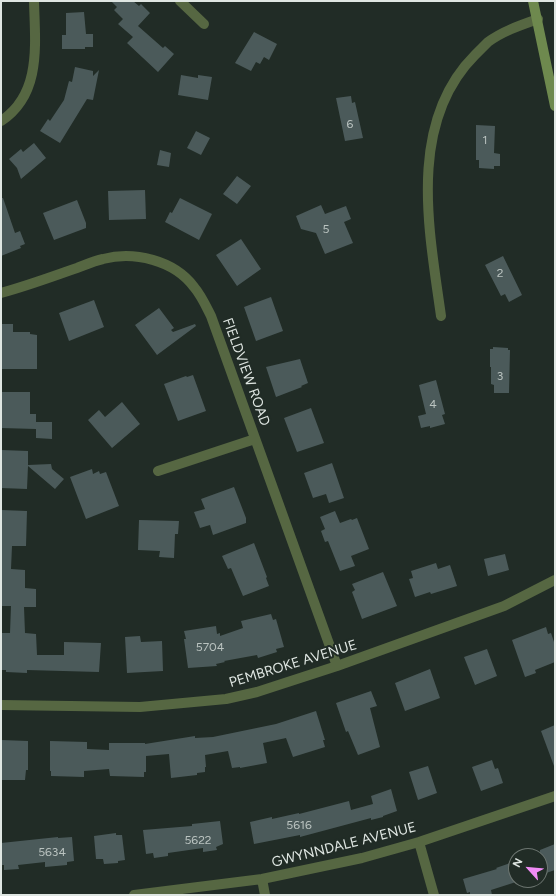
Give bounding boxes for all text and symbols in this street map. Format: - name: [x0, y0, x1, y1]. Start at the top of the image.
- house number: 6: [347, 117, 353, 131]
- house number: 1: [483, 133, 487, 147]
- house number: 5: [323, 222, 329, 236]
- house number: 2: [497, 266, 503, 280]
- street label: FIELDVIEW ROAD: [219, 316, 273, 428]
- house number: 3: [497, 369, 503, 383]
- house number: 4: [429, 397, 437, 411]
- street label: PEMBROKE AVENUE: [227, 637, 359, 691]
- house number: 5704: [196, 640, 224, 654]
- house number: 5616: [286, 818, 312, 832]
- street label: GWYNNDALE AVENUE: [270, 819, 418, 871]
- house number: 5622: [184, 833, 212, 847]
- house number: 5634: [38, 845, 66, 859]
- north arrow: [508, 848, 548, 888]
- text: N: [510, 856, 525, 870]

